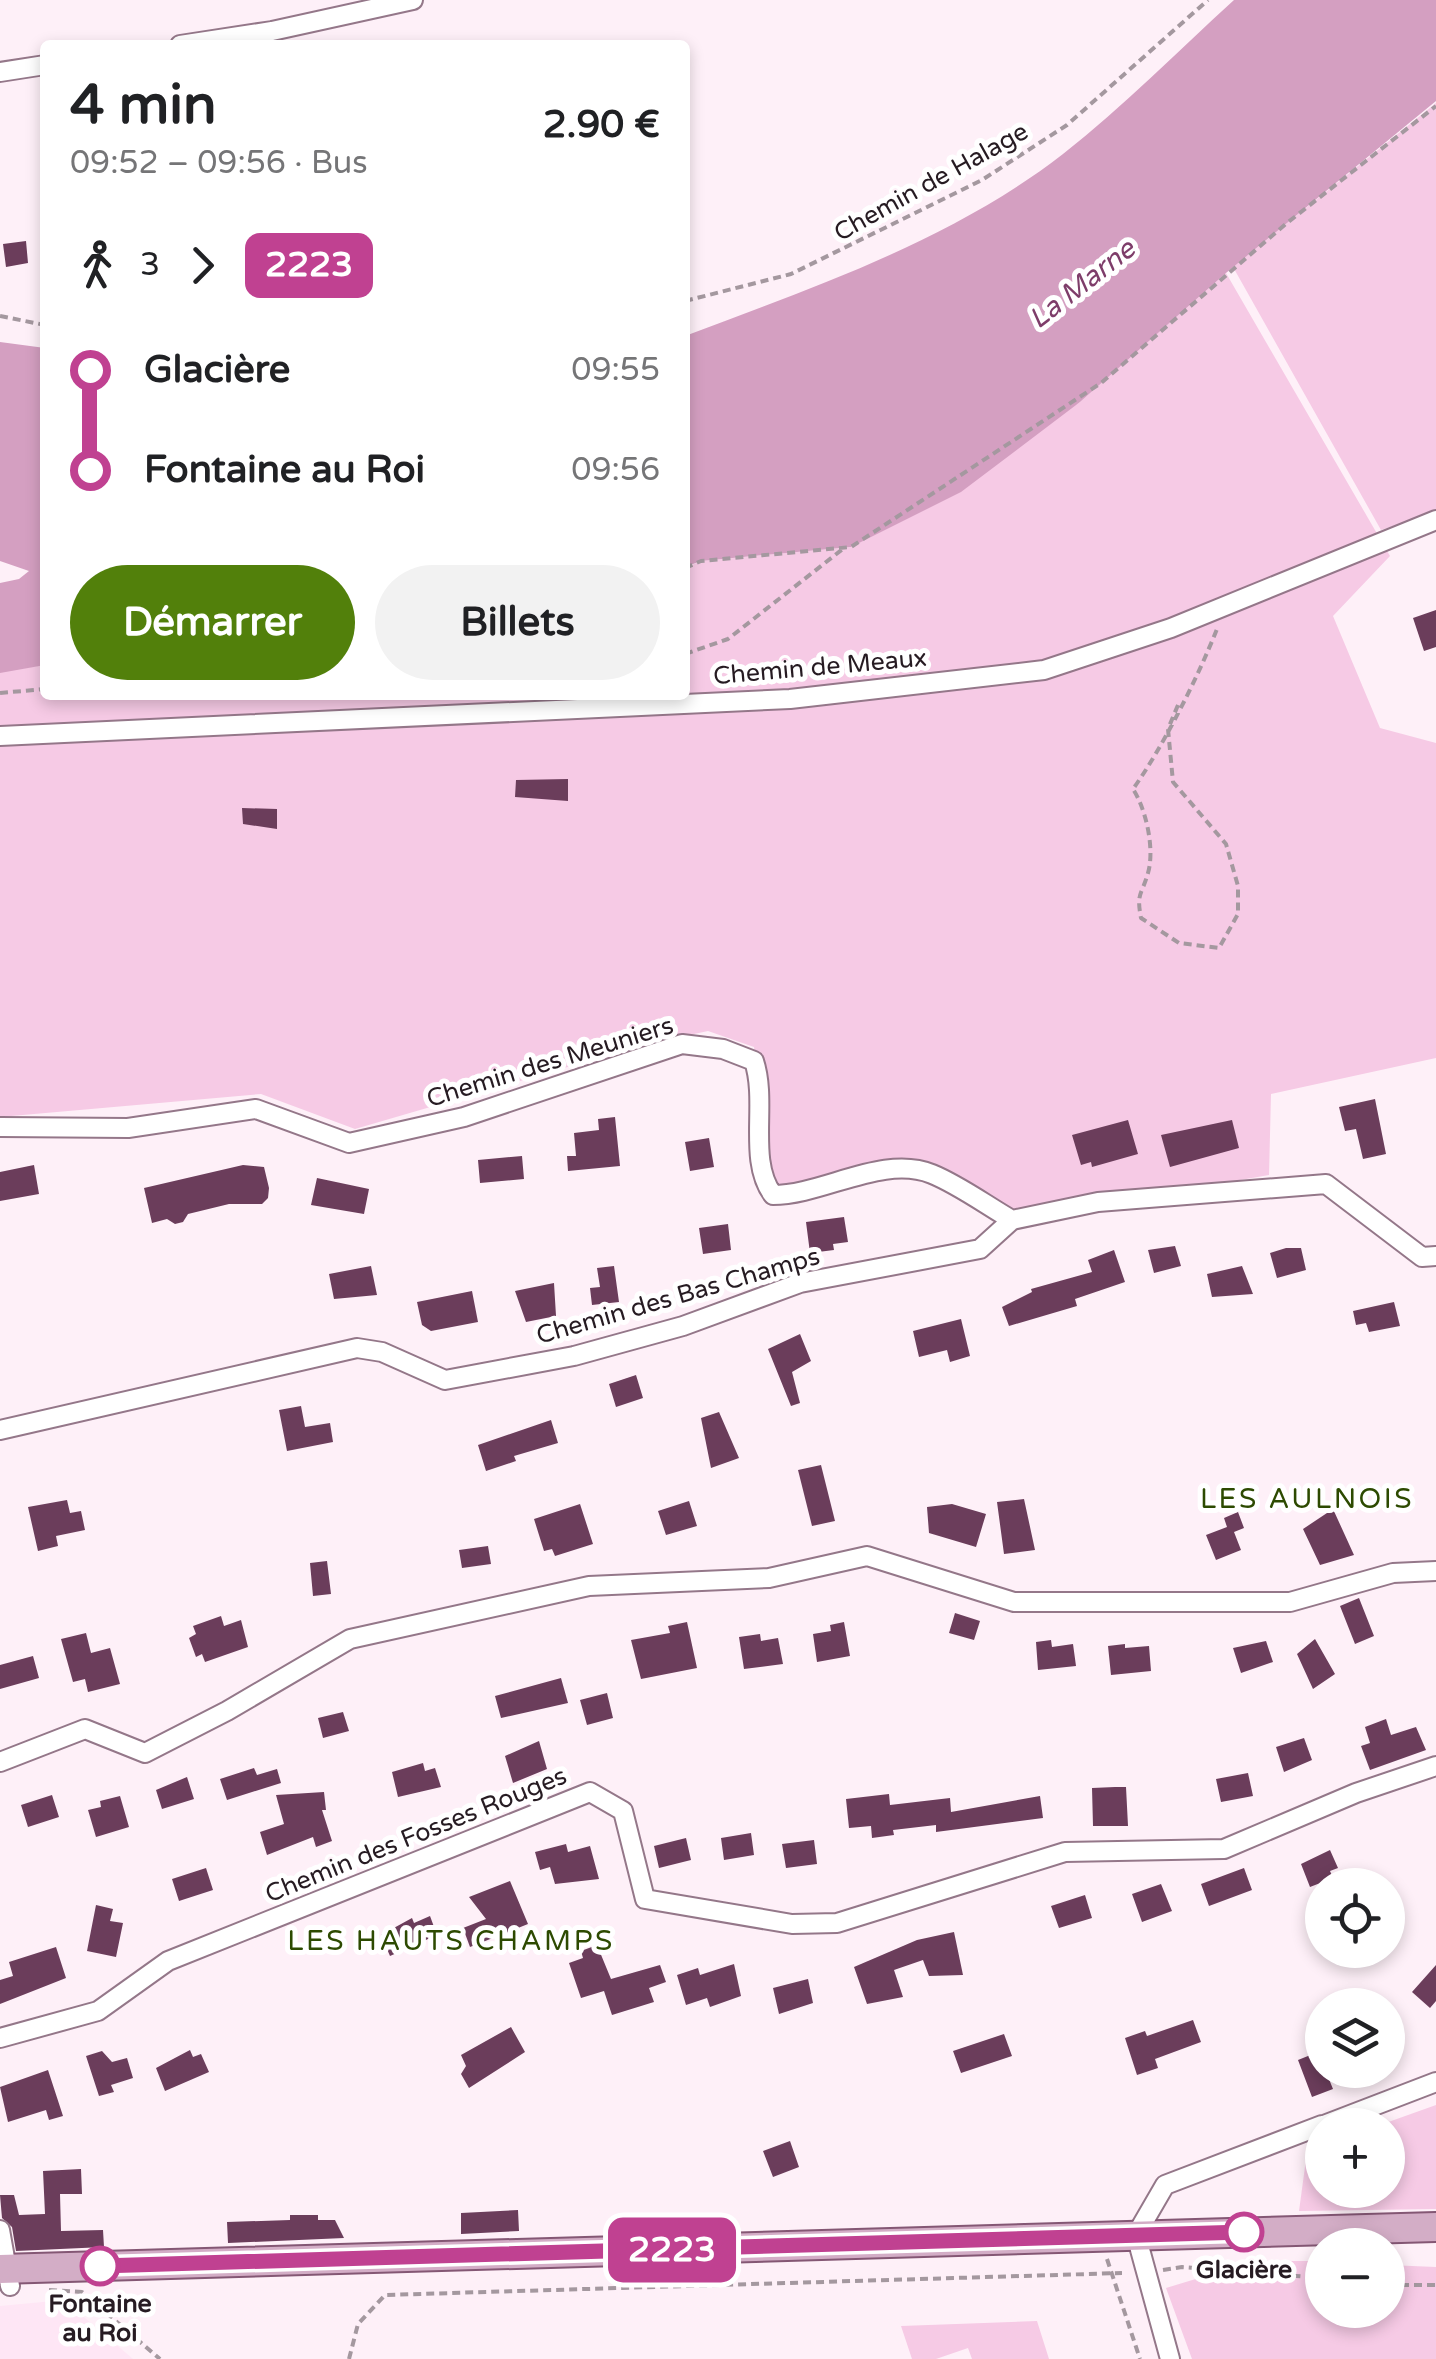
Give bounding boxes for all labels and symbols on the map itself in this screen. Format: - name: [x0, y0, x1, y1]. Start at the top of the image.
- street label: Chemin de Halage: [829, 116, 1033, 248]
- water label: La Marne: [1022, 231, 1144, 336]
- street label: Chemin de Meaux: [712, 643, 928, 691]
- street label: Chemin des Meuniers: [423, 1010, 677, 1114]
- street label: Chemin des Bas Champs: [533, 1241, 823, 1351]
- district label: LES AULNOIS: [1200, 1482, 1414, 1516]
- street label: Chemin des Fosses Rouges: [261, 1761, 571, 1909]
- district label: LES HAUTS CHAMPS: [287, 1924, 615, 1958]
- marker: Glacière: [1225, 2213, 1263, 2251]
- line badge: 2223: [602, 2218, 742, 2282]
- marker: Fontaine au Roi: [81, 2247, 119, 2285]
- place label: Glacière: [1196, 2255, 1292, 2285]
- place label: Fontaine au Roi: [48, 2289, 152, 2348]

